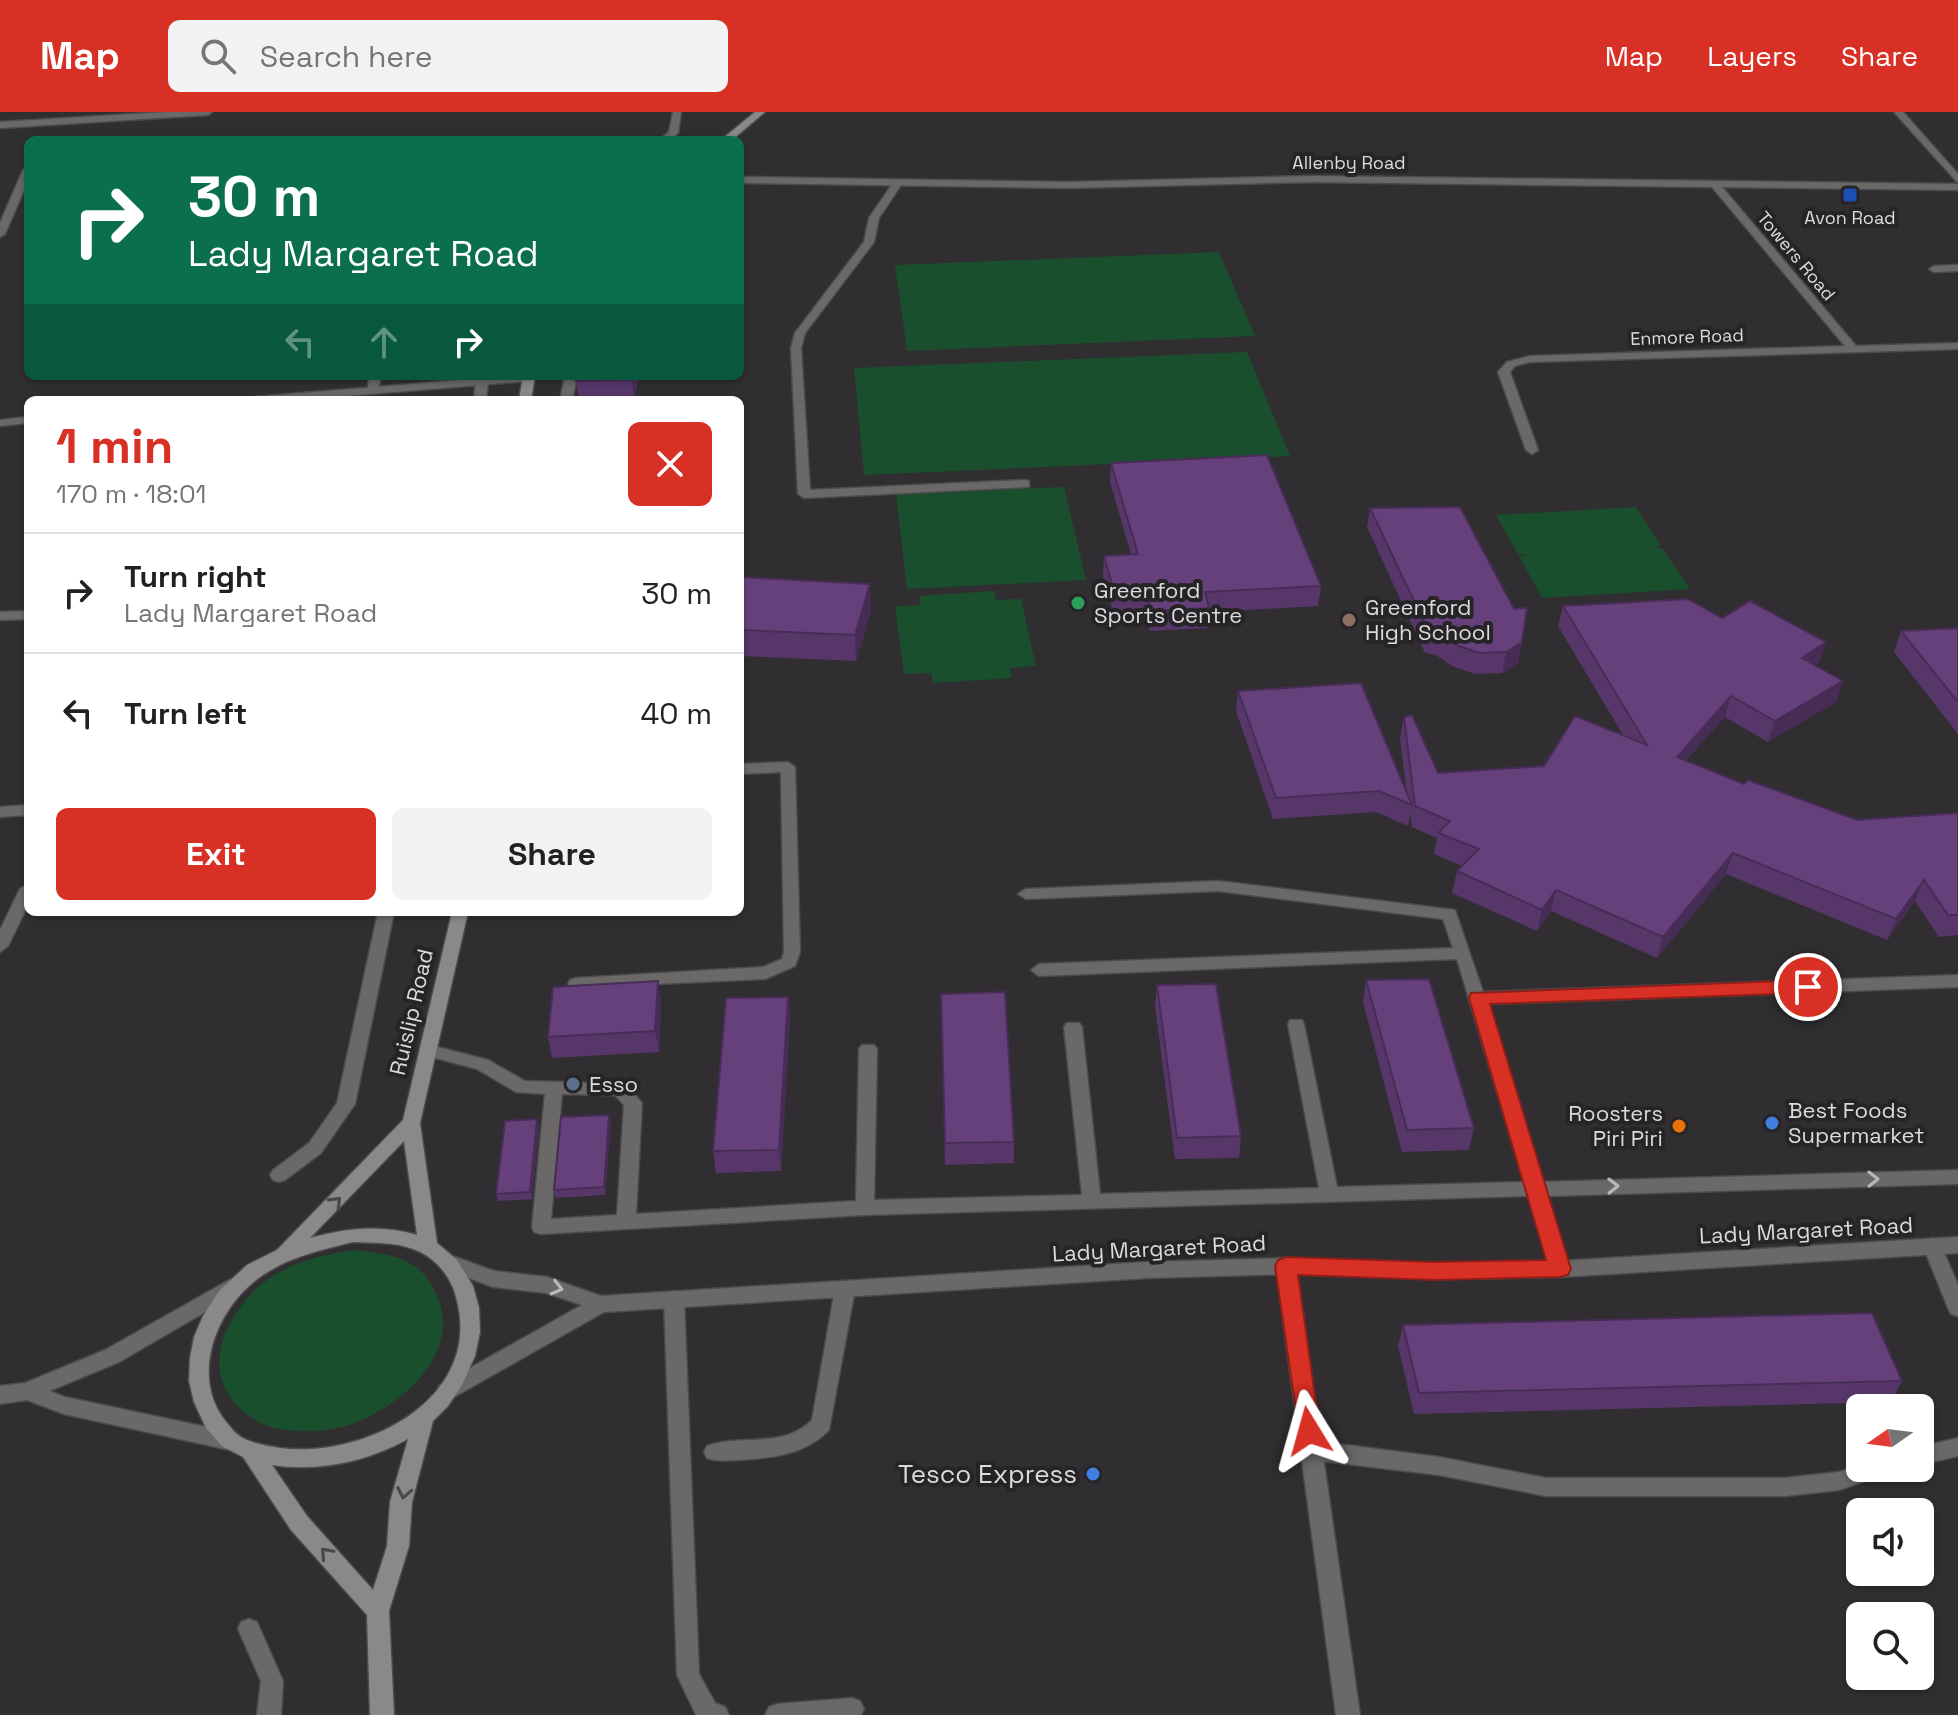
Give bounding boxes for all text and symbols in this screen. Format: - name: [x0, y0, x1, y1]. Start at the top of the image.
- search box: [168, 20, 728, 92]
- text: Map: [40, 32, 120, 80]
- icon: search: [196, 34, 240, 78]
- text: Search here: [260, 37, 433, 76]
- text: Map: [1605, 38, 1663, 74]
- text: Layers: [1707, 38, 1797, 74]
- text: Share: [1841, 38, 1918, 74]
- street label: Allenby Road: [1292, 151, 1406, 174]
- text: 30 m: [188, 161, 320, 232]
- icon: right: [56, 168, 160, 272]
- marker: Avon Road: [1841, 186, 1859, 204]
- street label: Towers Road: [1752, 206, 1840, 305]
- place label: Avon Road: [1804, 206, 1896, 229]
- text: Lady Margaret Road: [188, 231, 539, 277]
- icon: left: [278, 320, 322, 364]
- icon: ahead: [362, 320, 406, 364]
- icon: right: [446, 320, 490, 364]
- street label: Enmore Road: [1630, 323, 1744, 350]
- text: 1 min: [56, 416, 173, 477]
- button: close: [628, 422, 712, 506]
- text: 170 m · 18:01: [56, 477, 206, 511]
- text: Turn right: [124, 557, 267, 596]
- icon: right: [56, 571, 100, 615]
- text: 30 m: [641, 574, 712, 613]
- place label: Greenford Sports Centre: [1094, 576, 1242, 629]
- place label: Greenford High School: [1365, 593, 1491, 646]
- marker: Greenford Sports Centre: [1069, 594, 1087, 612]
- text: Lady Margaret Road: [124, 596, 377, 630]
- marker: Greenford High School: [1340, 611, 1358, 629]
- icon: left: [56, 691, 100, 735]
- text: Turn left: [124, 694, 247, 733]
- text: 40 m: [641, 694, 712, 733]
- button: Exit: [56, 808, 376, 900]
- button: Share: [392, 808, 712, 900]
- street label: Ruislip Road: [383, 946, 439, 1078]
- pin: [1774, 953, 1842, 1021]
- icon: arrive: [1786, 965, 1830, 1009]
- place label: Esso: [589, 1070, 638, 1098]
- marker: Esso: [564, 1075, 582, 1093]
- place label: Best Foods Supermarket: [1788, 1096, 1924, 1149]
- place label: Roosters Piri Piri: [1568, 1099, 1663, 1152]
- marker: Best Foods Supermarket: [1763, 1114, 1781, 1132]
- marker: Roosters Piri Piri: [1670, 1117, 1688, 1135]
- one-way arrow: [1867, 1171, 1880, 1188]
- one-way arrow: [1607, 1177, 1620, 1195]
- one-way arrow: [327, 1197, 341, 1211]
- street label: Lady Margaret Road: [1698, 1210, 1914, 1250]
- street label: Lady Margaret Road: [1051, 1228, 1267, 1268]
- one-way arrow: [549, 1279, 563, 1296]
- position arrow: [1267, 1389, 1351, 1473]
- north arrow: [1846, 1394, 1934, 1482]
- map controls: [1846, 1394, 1934, 1690]
- place label: Tesco Express: [898, 1457, 1077, 1491]
- marker: Tesco Express: [1084, 1465, 1102, 1483]
- one-way arrow: [396, 1486, 413, 1500]
- button: sound: [1846, 1498, 1934, 1586]
- one-way arrow: [320, 1548, 335, 1562]
- button: search: [1846, 1602, 1934, 1690]

